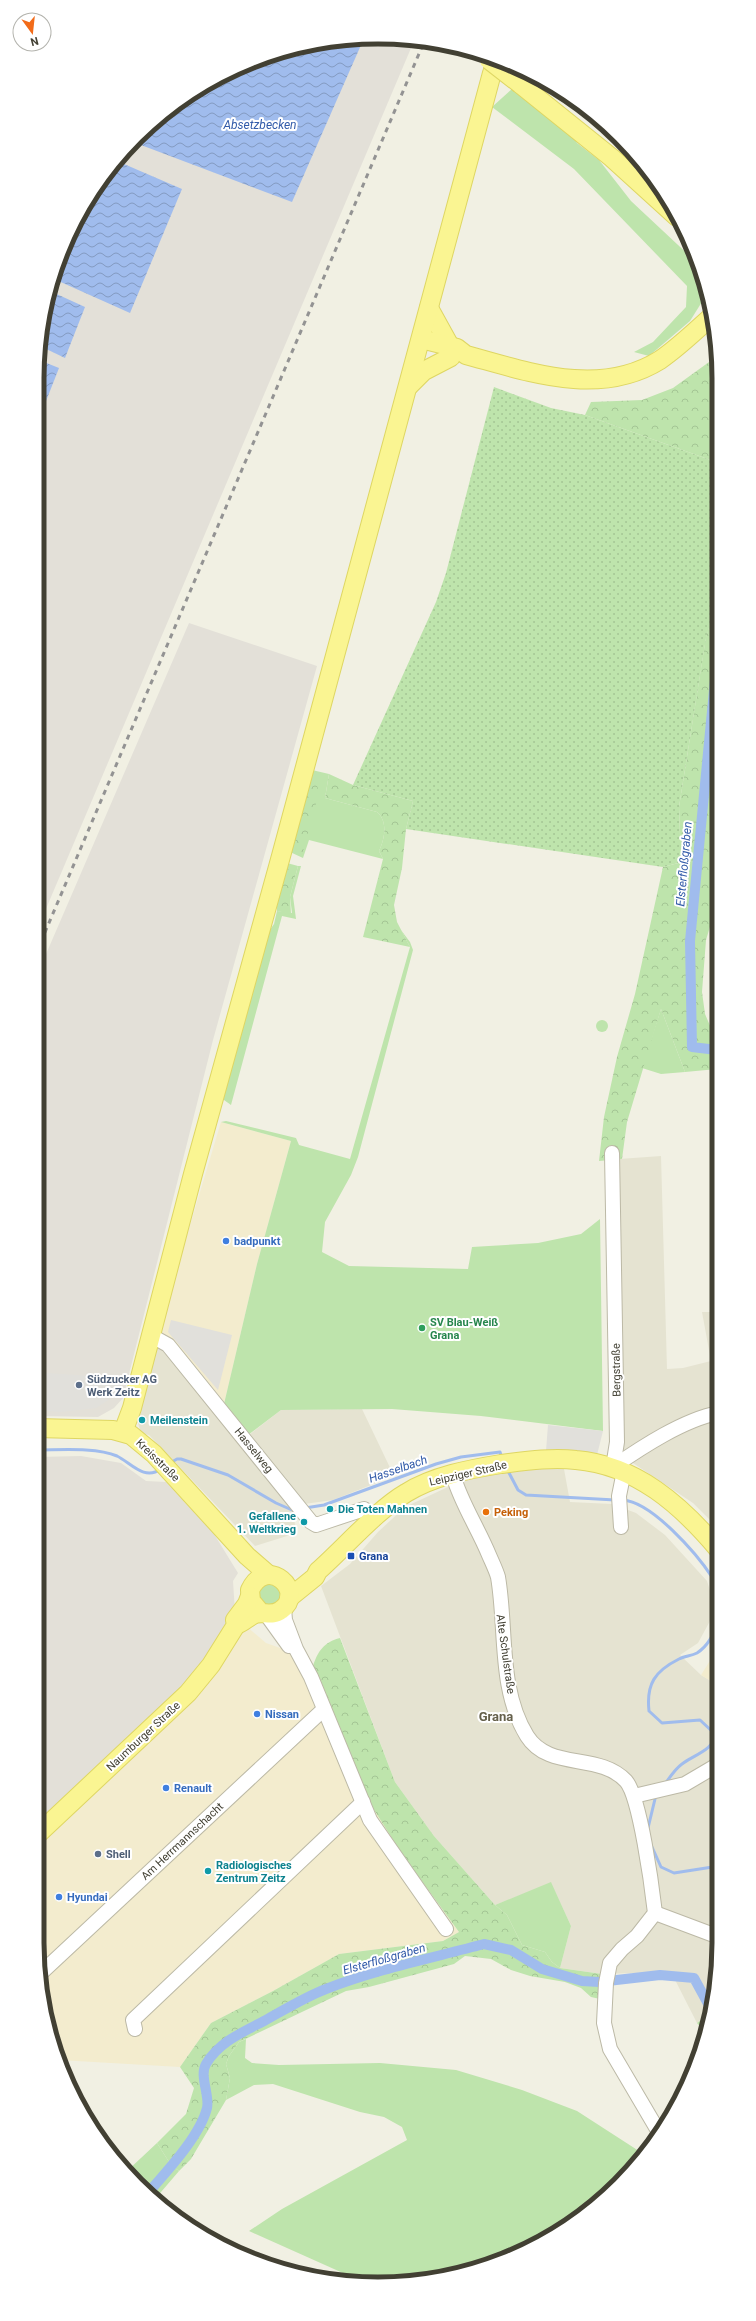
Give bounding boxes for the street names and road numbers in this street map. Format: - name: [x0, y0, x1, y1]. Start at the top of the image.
- street label: Bergstraße: [610, 1343, 623, 1397]
- street label: Hasselweg: [232, 1425, 276, 1475]
- street label: Kreisstraße: [133, 1436, 182, 1485]
- street label: Leipziger Straße: [428, 1458, 508, 1489]
- street label: Alte Schulstraße: [493, 1613, 518, 1695]
- street label: Naumburger Straße: [104, 1699, 183, 1774]
- street label: Am Herrmannschacht: [139, 1800, 226, 1883]

